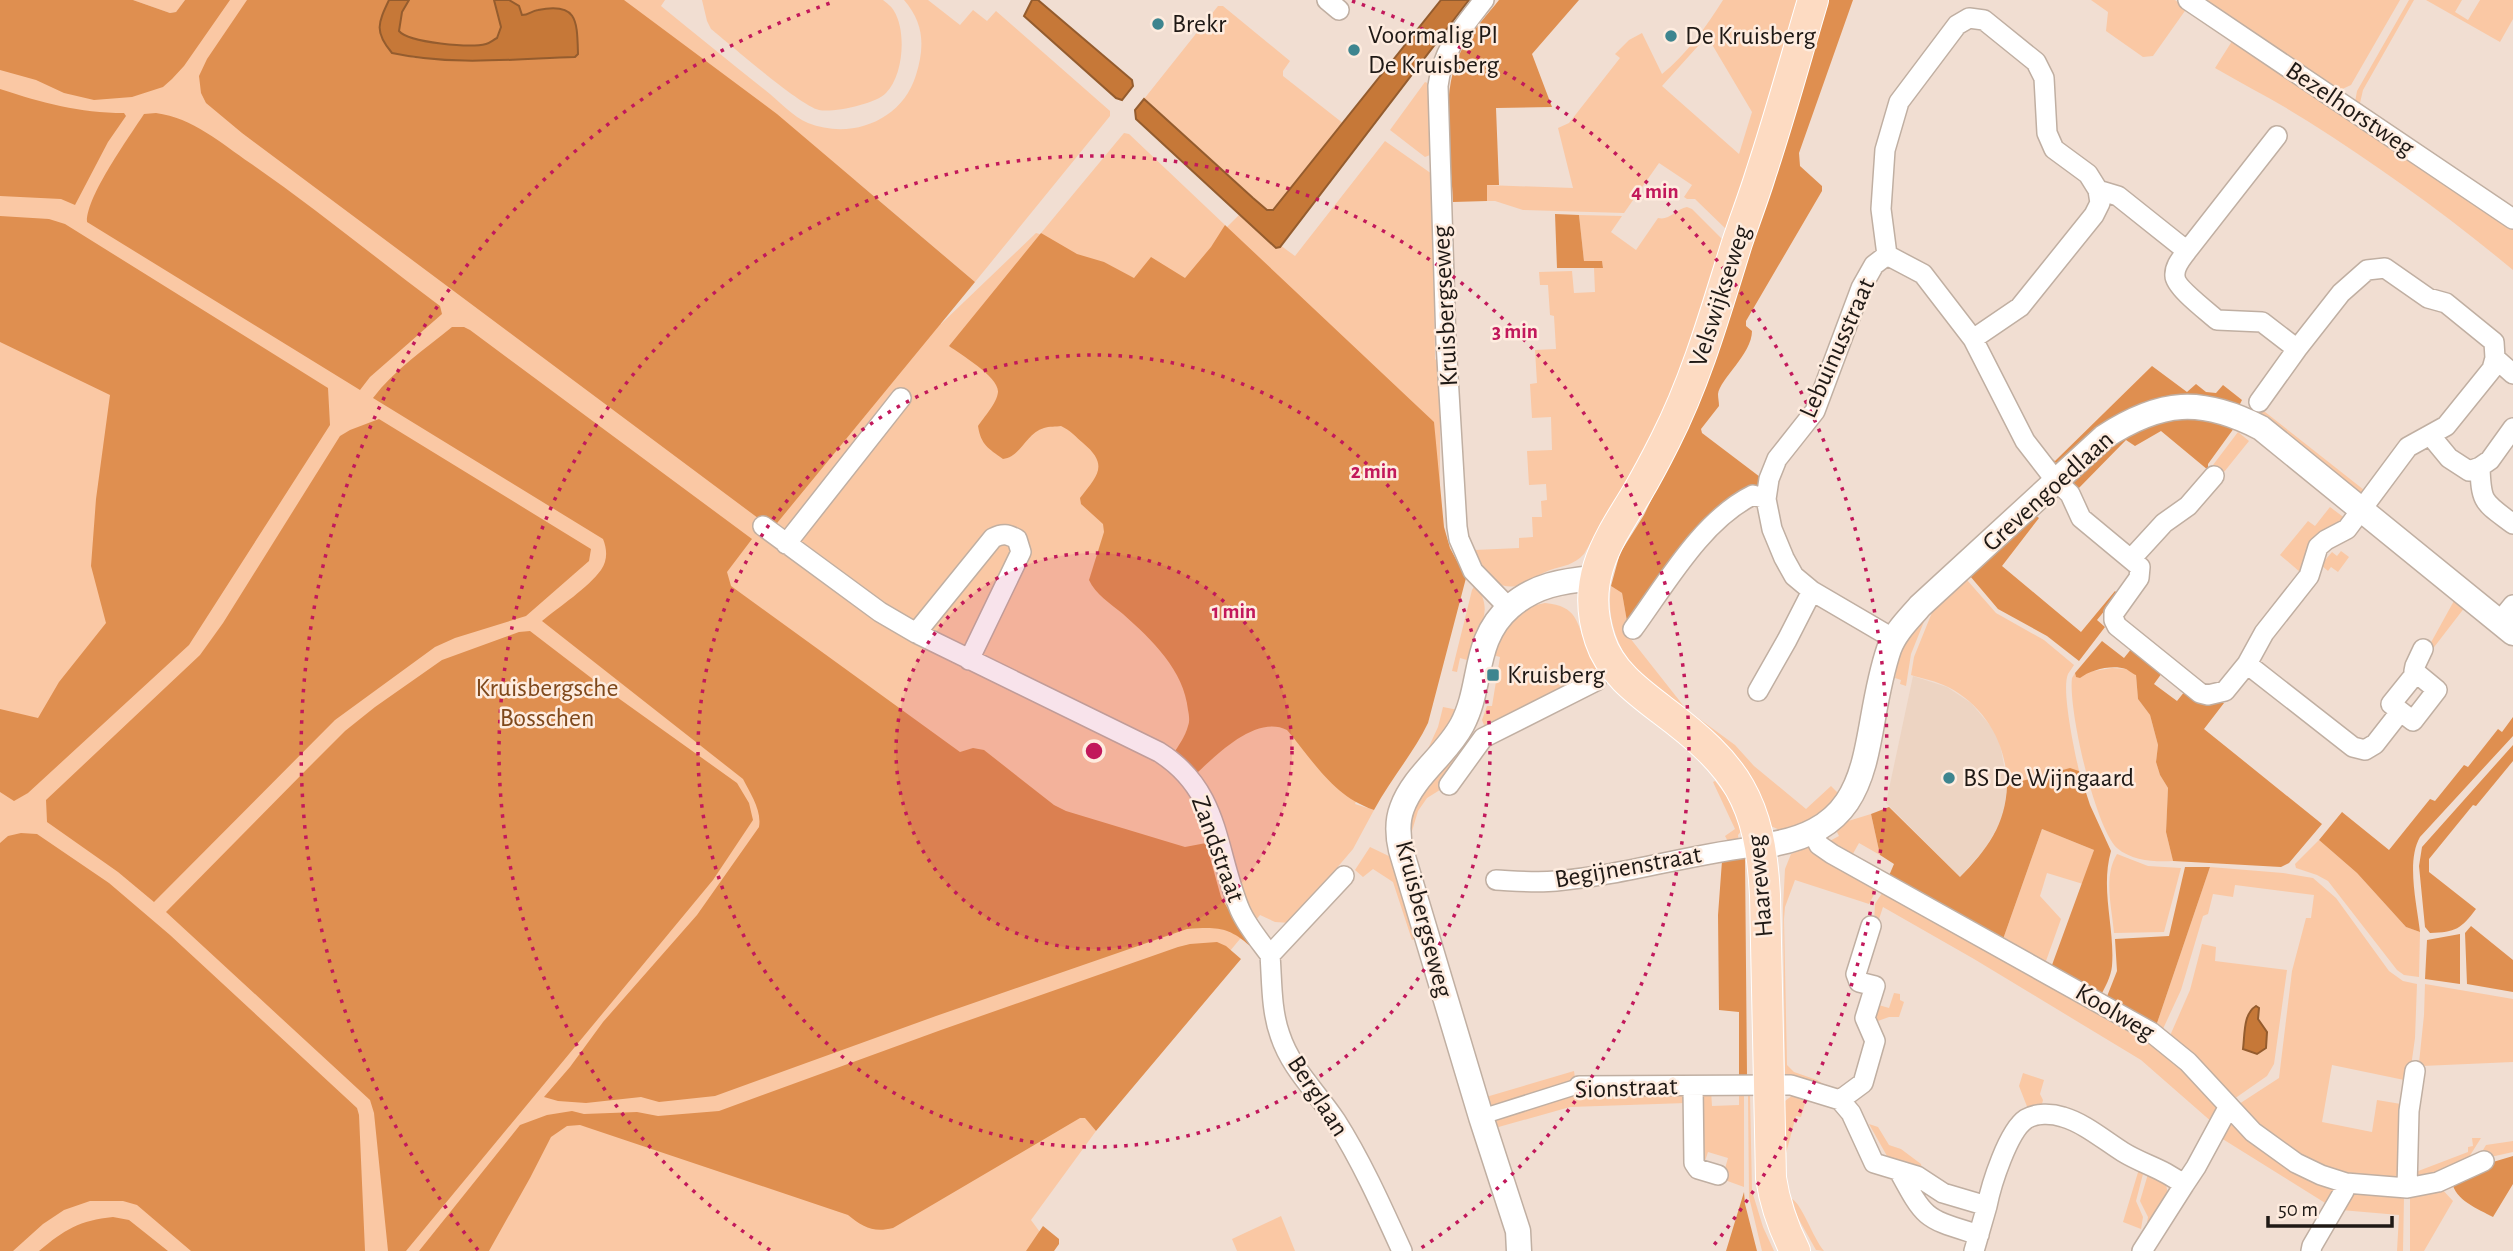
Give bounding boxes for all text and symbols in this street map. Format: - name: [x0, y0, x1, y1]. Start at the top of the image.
- place label: Brekr: [1172, 11, 1227, 37]
- marker: Brekr: [1150, 16, 1166, 32]
- place label: Voormalig PI De Kruisberg: [1368, 22, 1499, 78]
- place label: De Kruisberg: [1685, 23, 1816, 49]
- marker: De Kruisberg: [1663, 28, 1679, 44]
- marker: Voormalig PI De Kruisberg: [1346, 42, 1362, 58]
- street label: Bezelhorstweg: [2281, 57, 2419, 161]
- text: 4 min: [1631, 181, 1679, 202]
- street label: Velswijkseweg: [1685, 222, 1755, 370]
- street label: Kruisbergseweg: [1428, 225, 1462, 387]
- street label: Lebuinusstraat: [1795, 274, 1879, 422]
- text: 3 min: [1492, 321, 1538, 342]
- street label: Grevengoedlaan: [1978, 426, 2118, 556]
- text: 2 min: [1351, 461, 1397, 482]
- text: 1 min: [1212, 601, 1256, 622]
- place label: Kruisberg: [1507, 662, 1605, 688]
- marker: Kruisberg: [1485, 667, 1501, 683]
- park label: Kruisbergsche Bosschen: [475, 675, 619, 731]
- centre of rings: [1082, 739, 1106, 763]
- place label: BS De Wijngaard: [1963, 765, 2134, 791]
- marker: BS De Wijngaard: [1941, 770, 1957, 786]
- street label: Zandstraat: [1187, 793, 1249, 905]
- street label: Haareweg: [1743, 833, 1777, 938]
- street label: Kruisbergseweg: [1391, 838, 1457, 1000]
- street label: Begijnenstraat: [1553, 841, 1703, 893]
- street label: Koolweg: [2071, 978, 2159, 1046]
- street label: Berglaan: [1282, 1051, 1354, 1141]
- street label: Sionstraat: [1574, 1073, 1678, 1103]
- scale bar: [2268, 1184, 2392, 1228]
- text: 50 m: [2278, 1199, 2318, 1220]

